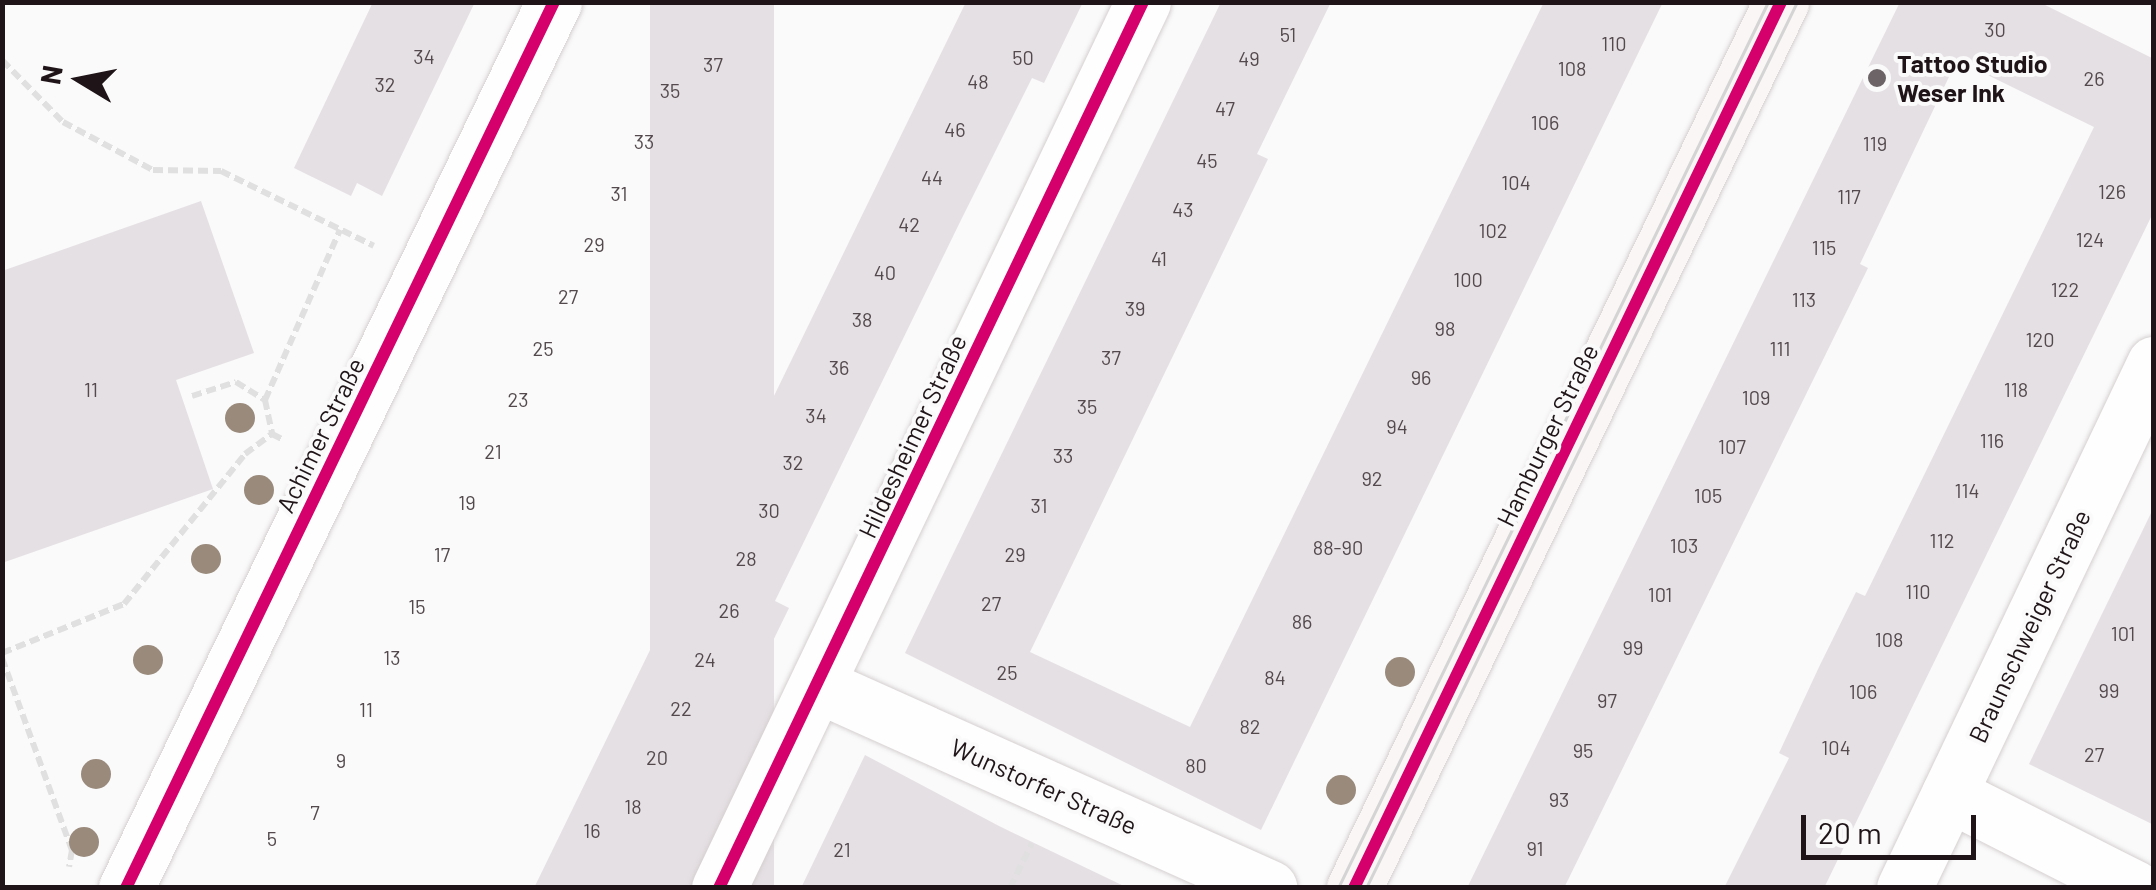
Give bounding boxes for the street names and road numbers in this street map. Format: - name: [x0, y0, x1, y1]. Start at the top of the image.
- street label: Hildesheimer Straße: [852, 330, 972, 542]
- street label: Hamburger Straße: [1490, 339, 1604, 531]
- street label: Achimer Straße: [270, 353, 370, 517]
- street label: Braunschweiger Straße: [1962, 505, 2096, 747]
- street label: Wunstorfer Straße: [946, 732, 1142, 840]

